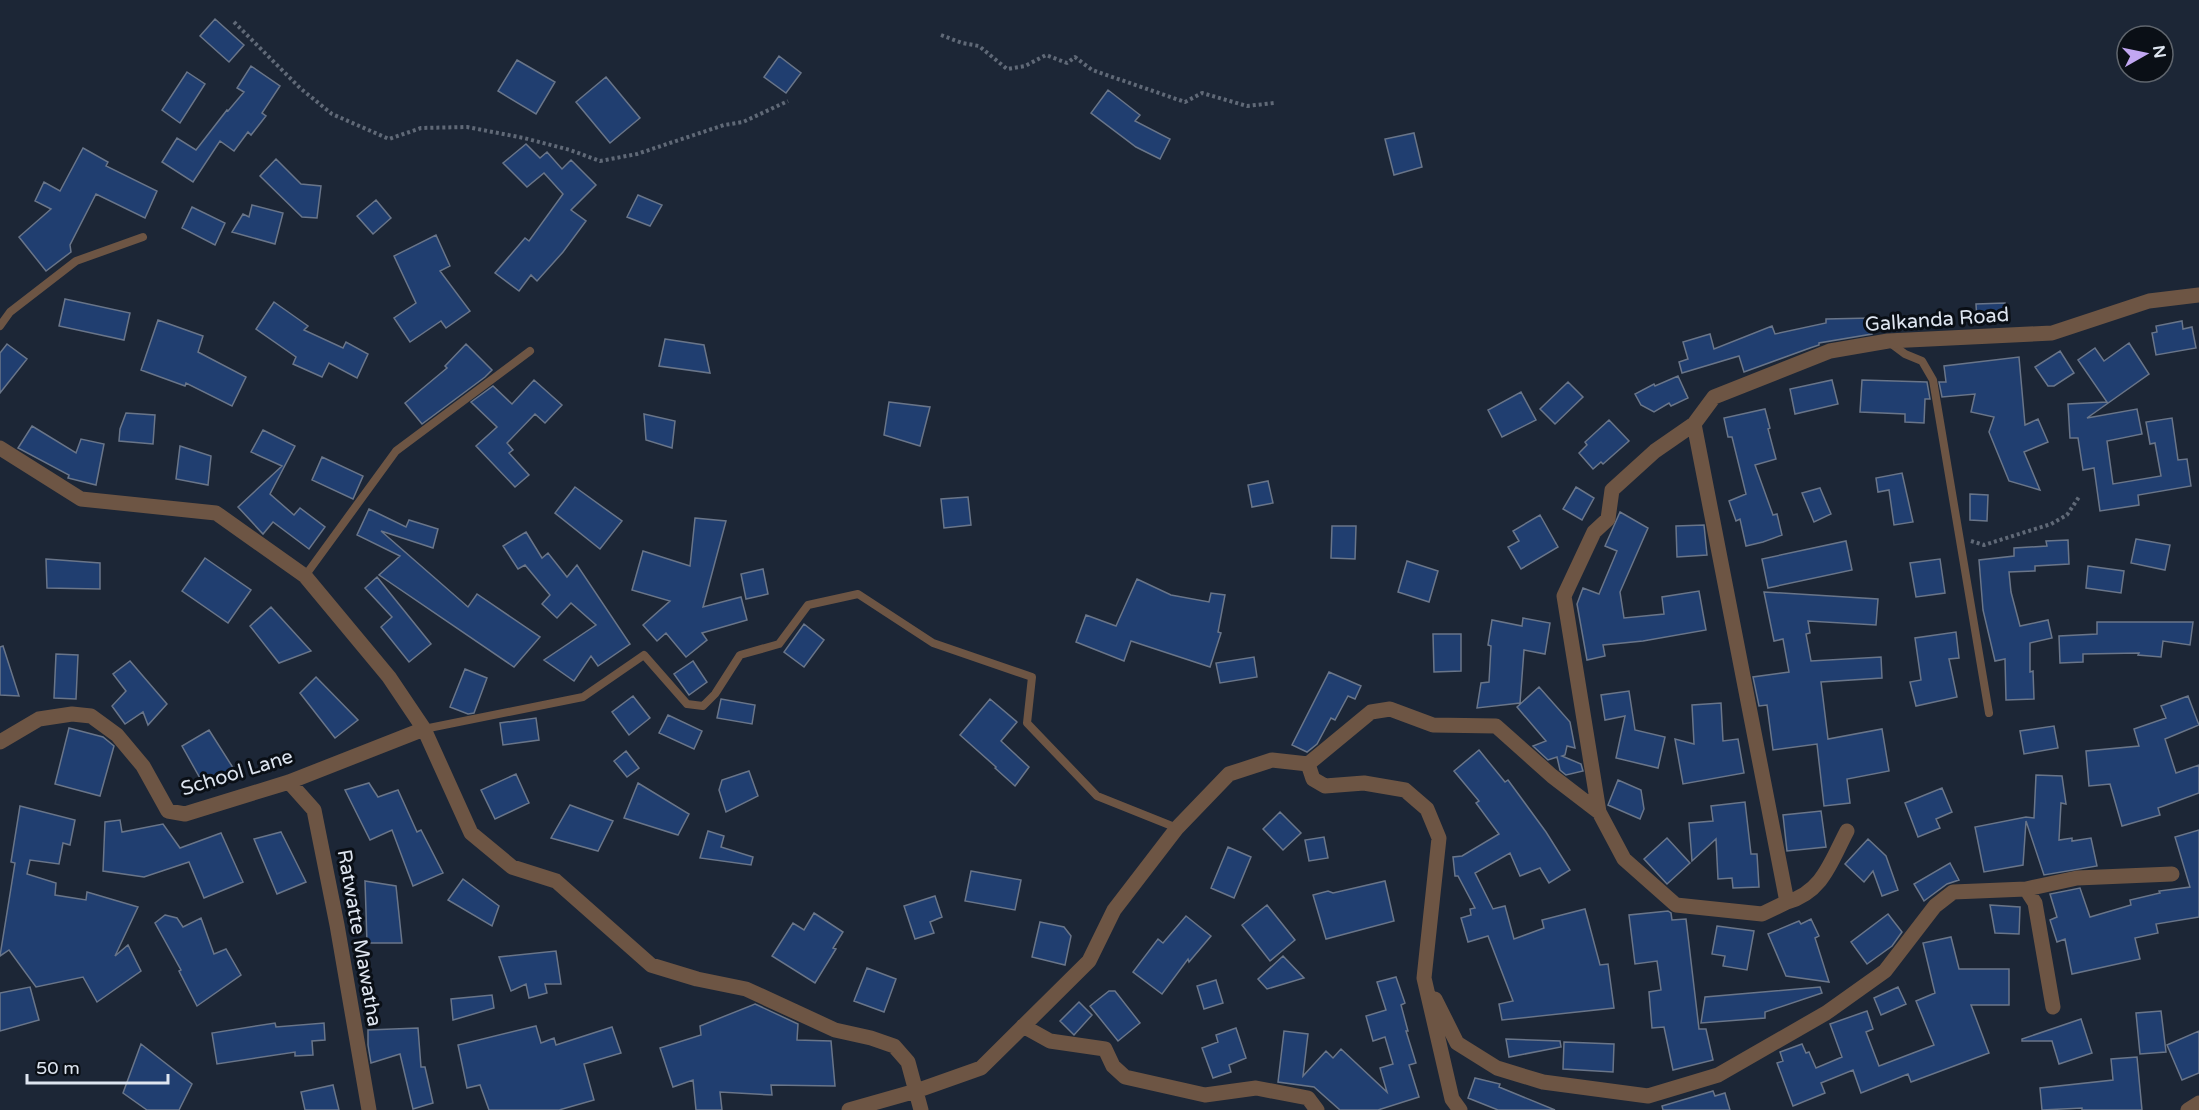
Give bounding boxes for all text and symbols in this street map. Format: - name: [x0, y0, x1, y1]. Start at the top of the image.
- north arrow: [2115, 24, 2175, 84]
- text: N: [2148, 44, 2170, 60]
- street label: Galkanda Road: [1864, 303, 2010, 337]
- street label: School Lane: [178, 745, 296, 801]
- street label: Ratwatte Mawatha: [332, 848, 386, 1028]
- scale bar: [27, 1047, 168, 1085]
- text: 50 m: [36, 1057, 80, 1079]

